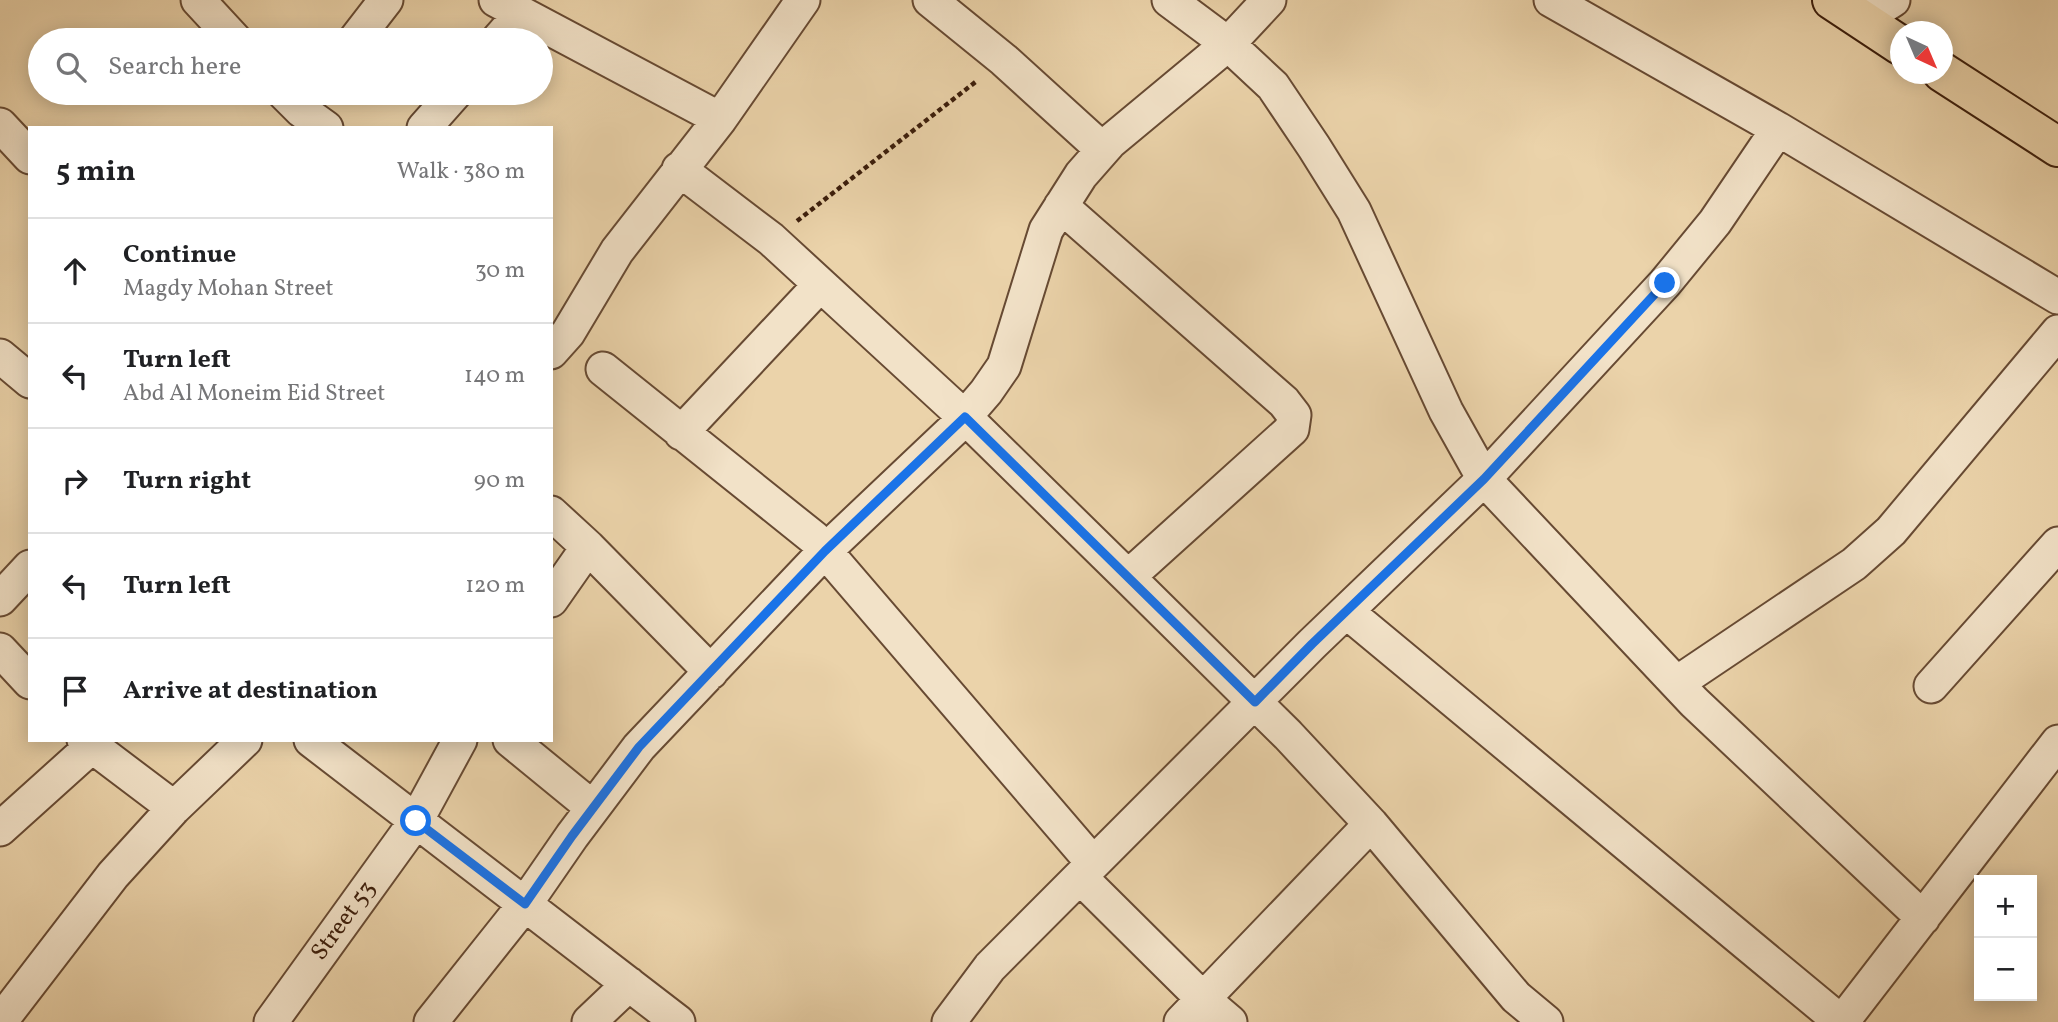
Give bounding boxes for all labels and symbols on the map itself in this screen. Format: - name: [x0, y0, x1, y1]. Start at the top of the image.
- north arrow: [1890, 21, 1953, 84]
- route end: [1649, 267, 1680, 298]
- route start: [400, 805, 431, 836]
- street label: Street 53: [303, 874, 385, 968]

